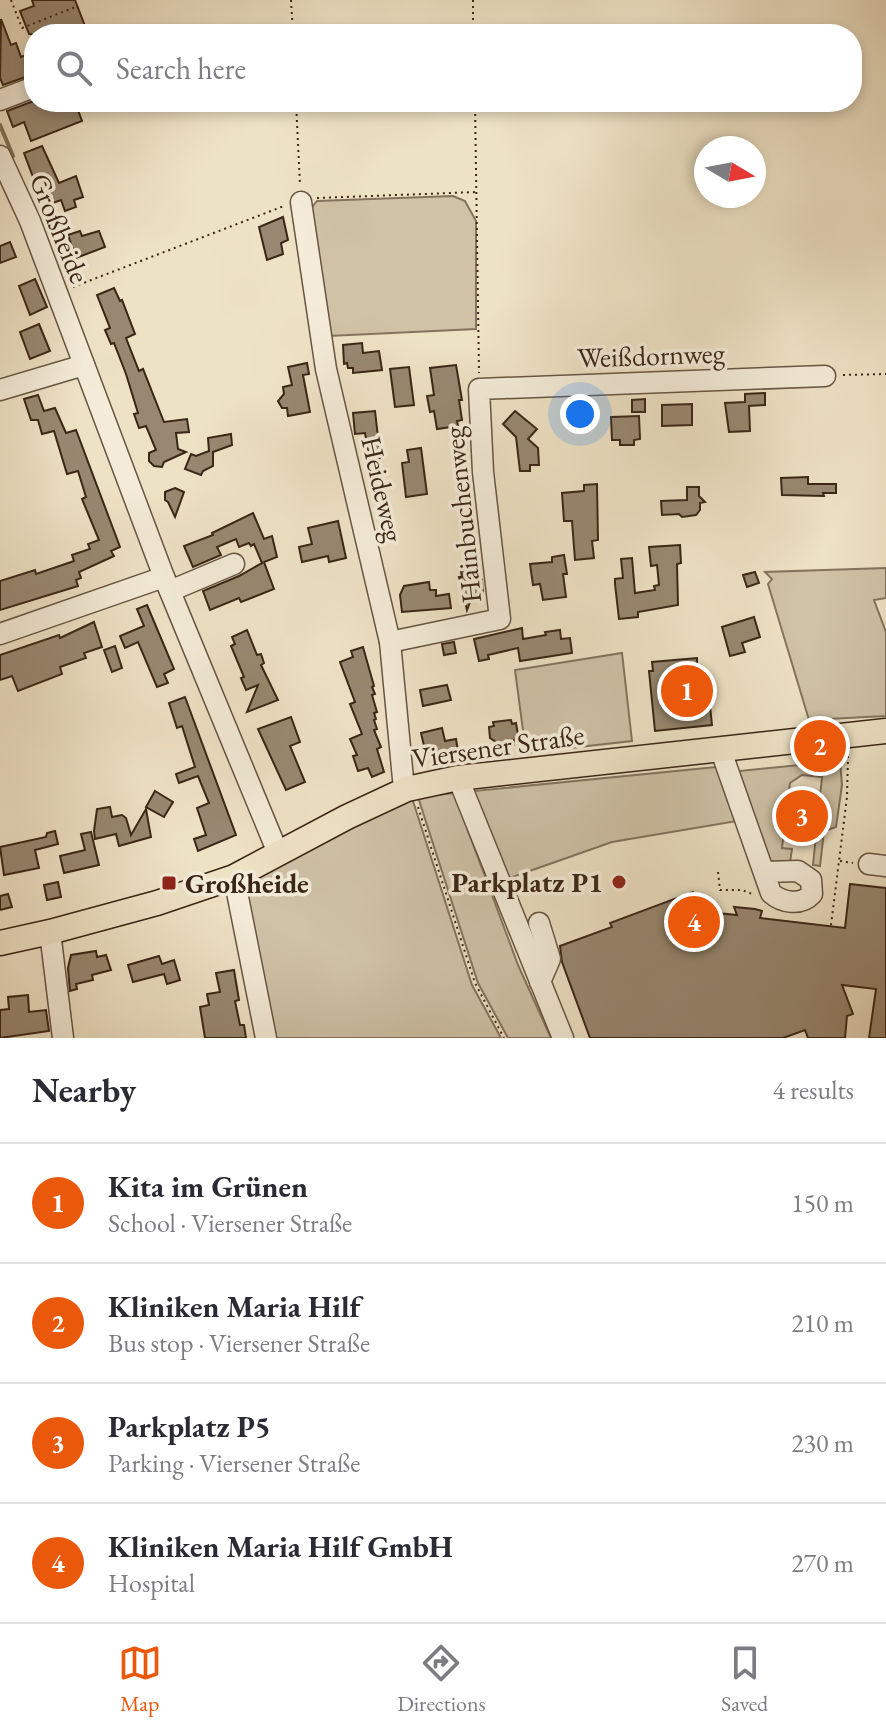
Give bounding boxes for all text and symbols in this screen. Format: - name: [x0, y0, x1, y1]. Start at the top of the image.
- search box: [24, 24, 862, 112]
- icon: search: [52, 46, 96, 90]
- text: Search here: [116, 49, 246, 88]
- north arrow: [694, 136, 766, 208]
- street label: Großheide: [22, 168, 98, 288]
- street label: Weißdornweg: [577, 334, 726, 376]
- your location: [560, 394, 600, 434]
- street label: Hainbuchenweg: [435, 424, 489, 605]
- street label: Heideweg: [353, 433, 413, 546]
- pin: 1: [661, 661, 713, 721]
- street label: Viersener Straße: [410, 716, 586, 776]
- pin: 2: [794, 716, 846, 776]
- pin: 3: [776, 786, 828, 846]
- place label: Parkplatz P1: [451, 864, 603, 900]
- place label: Großheide: [185, 865, 309, 901]
- marker: Parkplatz P1: [610, 873, 628, 891]
- marker: Großheide: [160, 874, 178, 892]
- pin: 4: [668, 892, 720, 952]
- text: Nearby: [32, 1068, 136, 1112]
- text: 4 results: [773, 1073, 854, 1107]
- text: Kita im Grünen: [108, 1167, 308, 1206]
- text: 1: [51, 1186, 65, 1220]
- text: 150 m: [791, 1186, 854, 1220]
- text: School · Viersener Straße: [108, 1206, 352, 1240]
- text: Kliniken Maria Hilf: [108, 1287, 360, 1326]
- text: 2: [51, 1306, 65, 1340]
- text: 210 m: [791, 1306, 854, 1340]
- text: Bus stop · Viersener Straße: [108, 1326, 370, 1360]
- text: Parkplatz P5: [108, 1407, 271, 1446]
- text: 3: [51, 1426, 65, 1460]
- text: 230 m: [791, 1426, 854, 1460]
- text: Parking · Viersener Straße: [108, 1446, 360, 1480]
- text: Kliniken Maria Hilf GmbH: [108, 1527, 453, 1566]
- text: 4: [51, 1546, 65, 1580]
- text: 270 m: [791, 1546, 854, 1580]
- text: Hospital: [108, 1566, 195, 1600]
- tab: Map: [118, 1641, 162, 1718]
- tab: Directions: [397, 1641, 486, 1718]
- tab: Saved: [721, 1641, 768, 1718]

